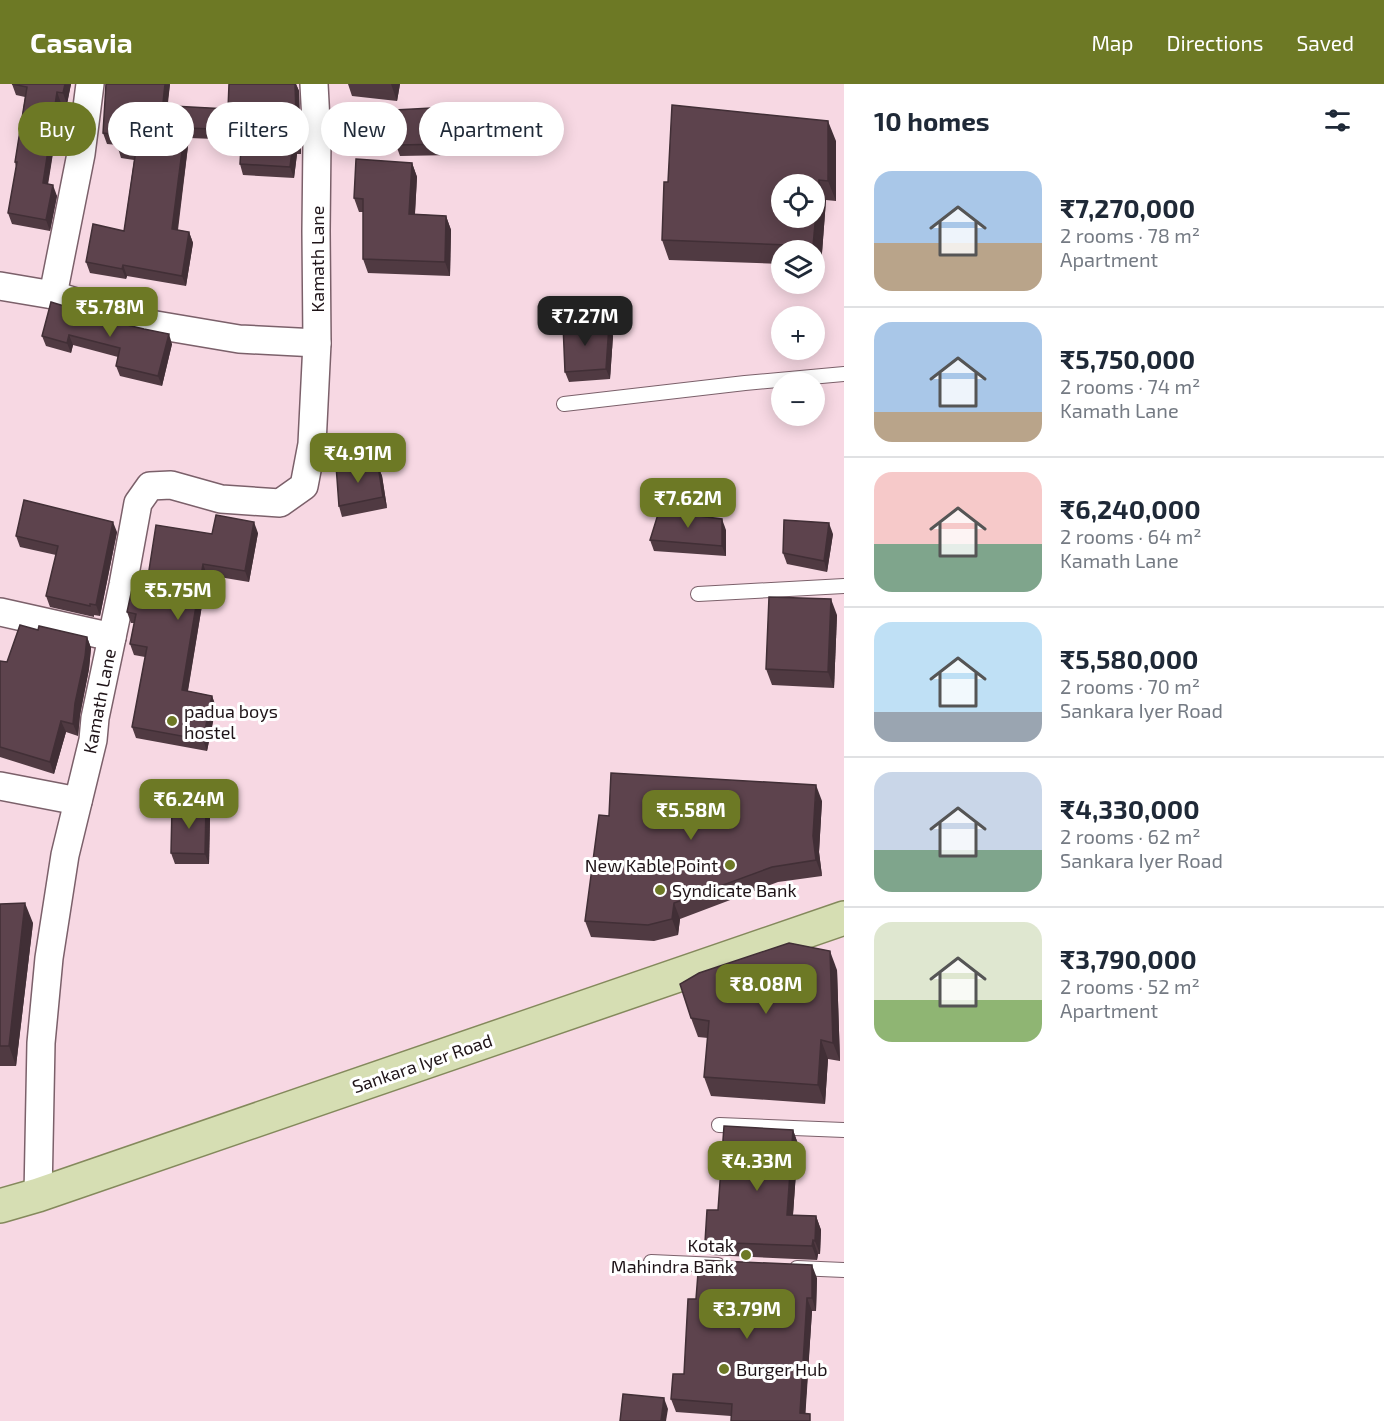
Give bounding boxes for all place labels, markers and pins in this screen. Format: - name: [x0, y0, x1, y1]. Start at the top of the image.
- pin: ₹5.78M: [61, 287, 159, 338]
- pin: ₹7.27M: [536, 296, 634, 347]
- pin: ₹4.91M: [309, 433, 407, 484]
- pin: ₹7.62M: [639, 478, 737, 529]
- pin: ₹5.75M: [129, 570, 227, 621]
- place label: padua boys hostel: [184, 700, 278, 743]
- marker: padua boys hostel: [165, 714, 179, 728]
- pin: ₹6.24M: [140, 779, 238, 830]
- pin: ₹5.58M: [642, 790, 740, 841]
- place label: New Kable Point: [585, 854, 718, 876]
- marker: New Kable Point: [723, 858, 737, 872]
- place label: Syndicate Bank: [672, 879, 797, 901]
- marker: Syndicate Bank: [653, 883, 667, 897]
- pin: ₹8.08M: [717, 964, 815, 1015]
- pin: ₹4.33M: [708, 1141, 806, 1192]
- place label: Kotak Mahindra Bank: [611, 1234, 734, 1277]
- marker: Kotak Mahindra Bank: [739, 1248, 753, 1262]
- pin: ₹3.79M: [698, 1289, 796, 1340]
- place label: Burger Hub: [736, 1358, 828, 1380]
- marker: Burger Hub: [717, 1362, 731, 1376]

